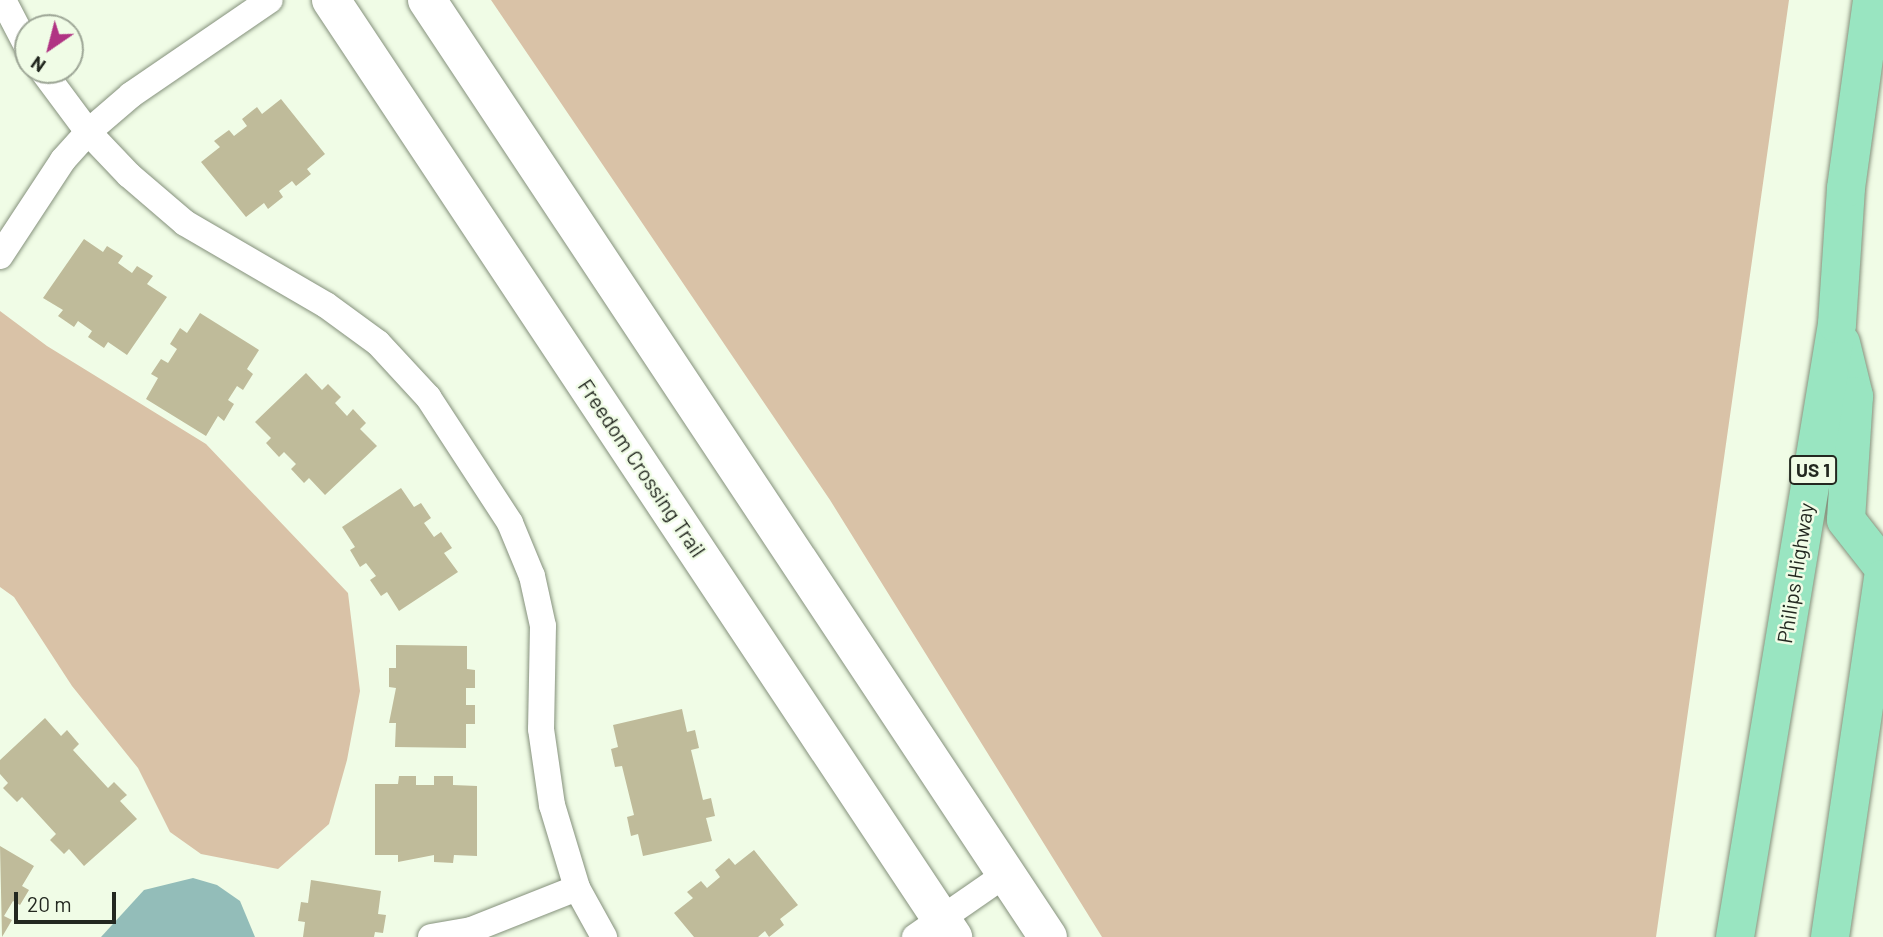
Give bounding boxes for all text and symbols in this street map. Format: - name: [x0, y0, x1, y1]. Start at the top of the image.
- north arrow: [14, 14, 84, 84]
- text: N: [26, 52, 50, 78]
- street label: Freedom Crossing Trail: [573, 374, 711, 562]
- road number: US 1: [1788, 454, 1838, 485]
- street label: Philips Highway: [1771, 501, 1819, 645]
- scale bar: [18, 878, 119, 922]
- text: 20 m: [27, 891, 72, 916]

